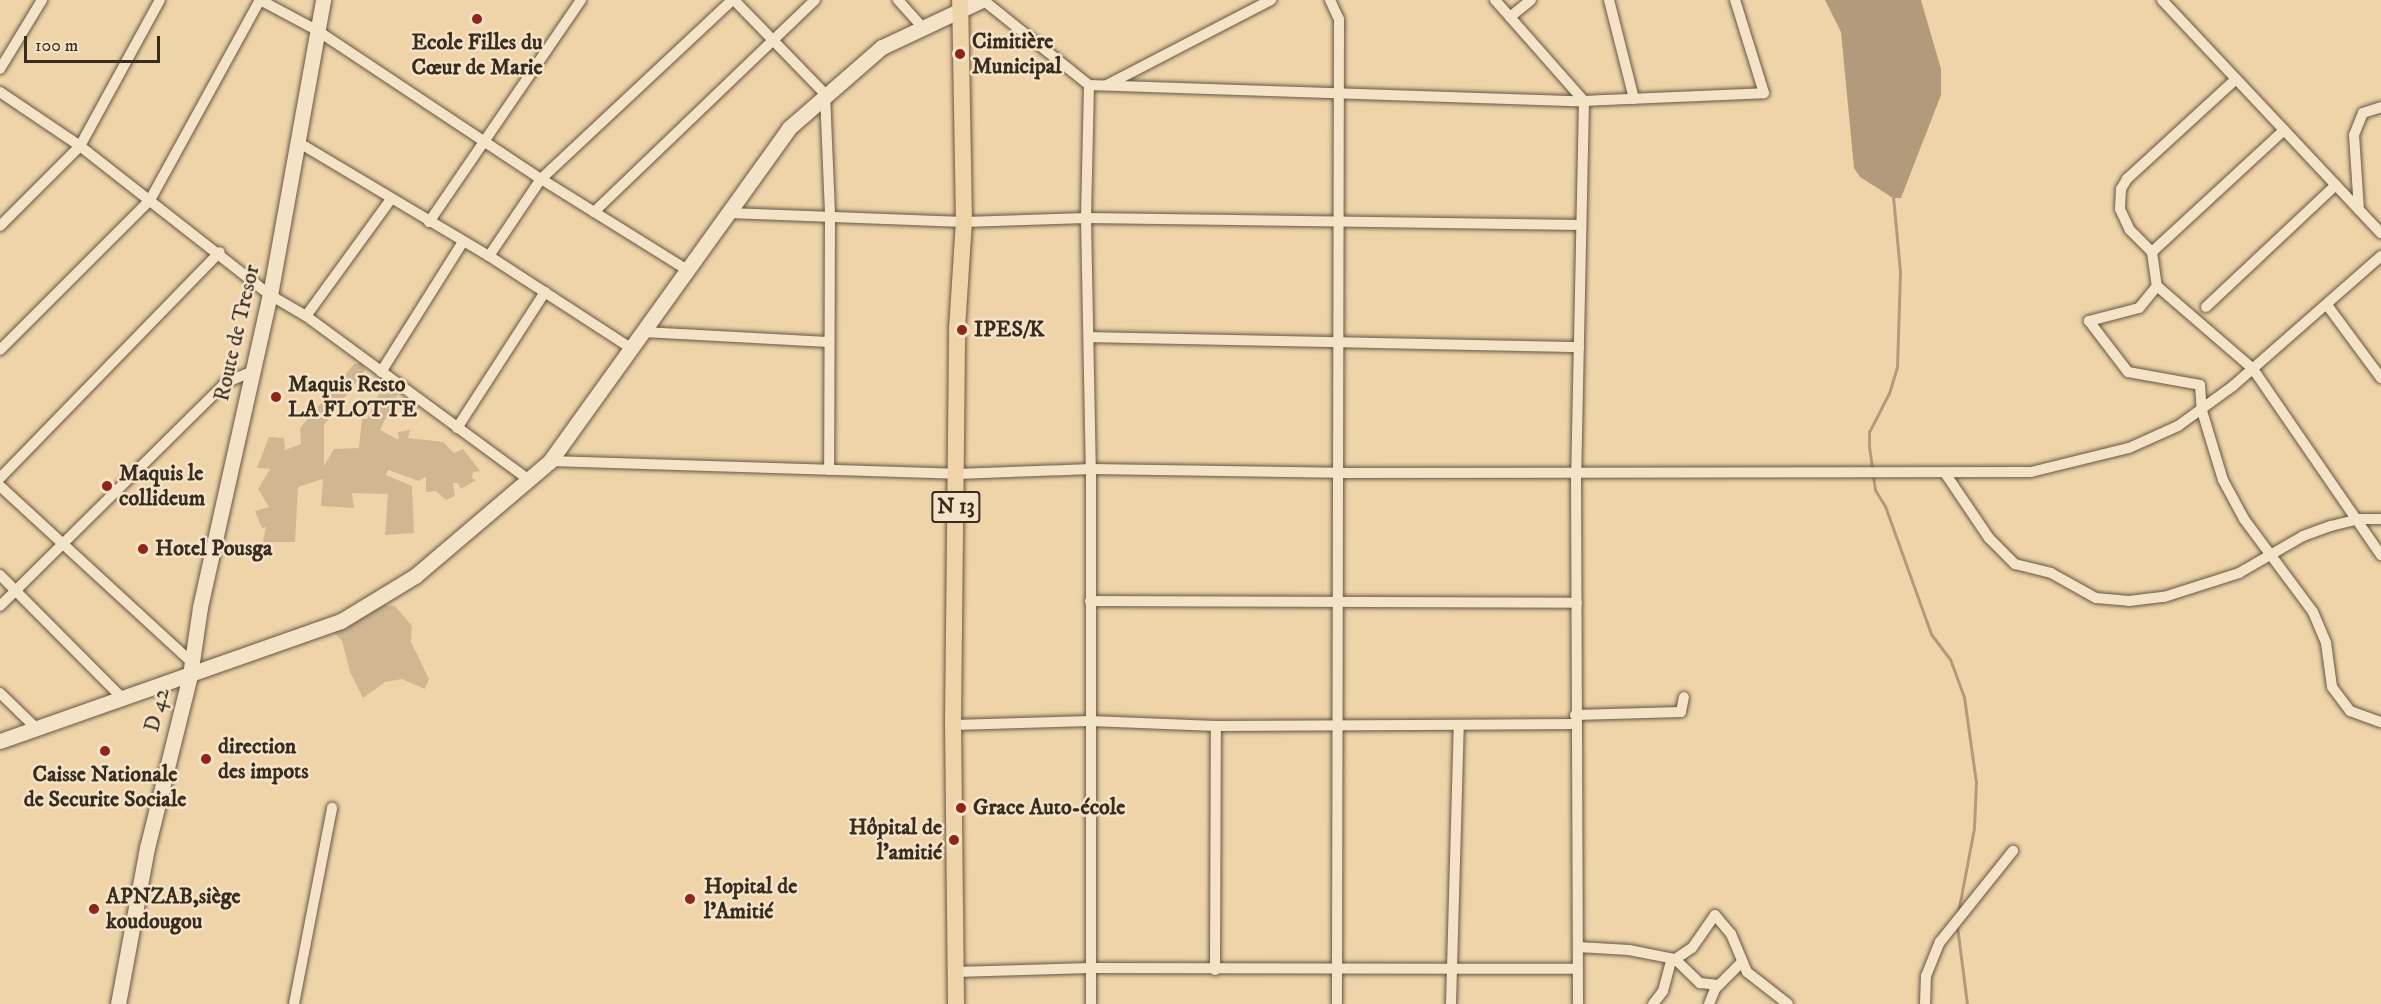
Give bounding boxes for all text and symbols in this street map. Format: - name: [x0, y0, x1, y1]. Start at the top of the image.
- marker: Ecole Filles du Cœur de Marie: [470, 12, 484, 26]
- scale bar: [27, 24, 164, 62]
- place label: Cimitière Municipal: [972, 28, 1062, 80]
- place label: Ecole Filles du Cœur de Marie: [411, 29, 543, 80]
- text: 100 m: [35, 35, 78, 57]
- marker: Cimitière Municipal: [953, 47, 967, 61]
- street label: Route de Tresor: [208, 262, 266, 404]
- place label: IPES/K: [974, 317, 1044, 343]
- marker: IPES/K: [955, 323, 969, 337]
- place label: Maquis Resto LA FLOTTE: [288, 371, 417, 422]
- marker: Maquis Resto LA FLOTTE: [269, 390, 283, 404]
- place label: Maquis le collideum: [119, 460, 205, 512]
- marker: Maquis le collideum: [100, 479, 114, 493]
- road number: N 13: [930, 489, 982, 525]
- place label: Hotel Pousga: [155, 536, 272, 562]
- marker: Hotel Pousga: [136, 542, 150, 556]
- street label: D 42: [138, 685, 176, 735]
- place label: direction des impots: [218, 733, 308, 784]
- marker: Caisse Nationale de Securite Sociale: [98, 744, 112, 758]
- marker: direction des impots: [199, 752, 213, 766]
- place label: Caisse Nationale de Securite Sociale: [24, 761, 186, 812]
- place label: Grace Auto-école: [973, 795, 1125, 821]
- marker: Grace Auto-école: [954, 801, 968, 815]
- place label: Hôpital de l'amitié: [849, 814, 942, 866]
- marker: Hôpital de l'amitié: [947, 833, 961, 847]
- place label: Hopital de l'Amitié: [704, 873, 797, 924]
- place label: APNZAB,siège koudougou: [106, 883, 241, 934]
- marker: Hopital de l'Amitié: [681, 890, 699, 908]
- marker: APNZAB,siège koudougou: [87, 902, 101, 916]

